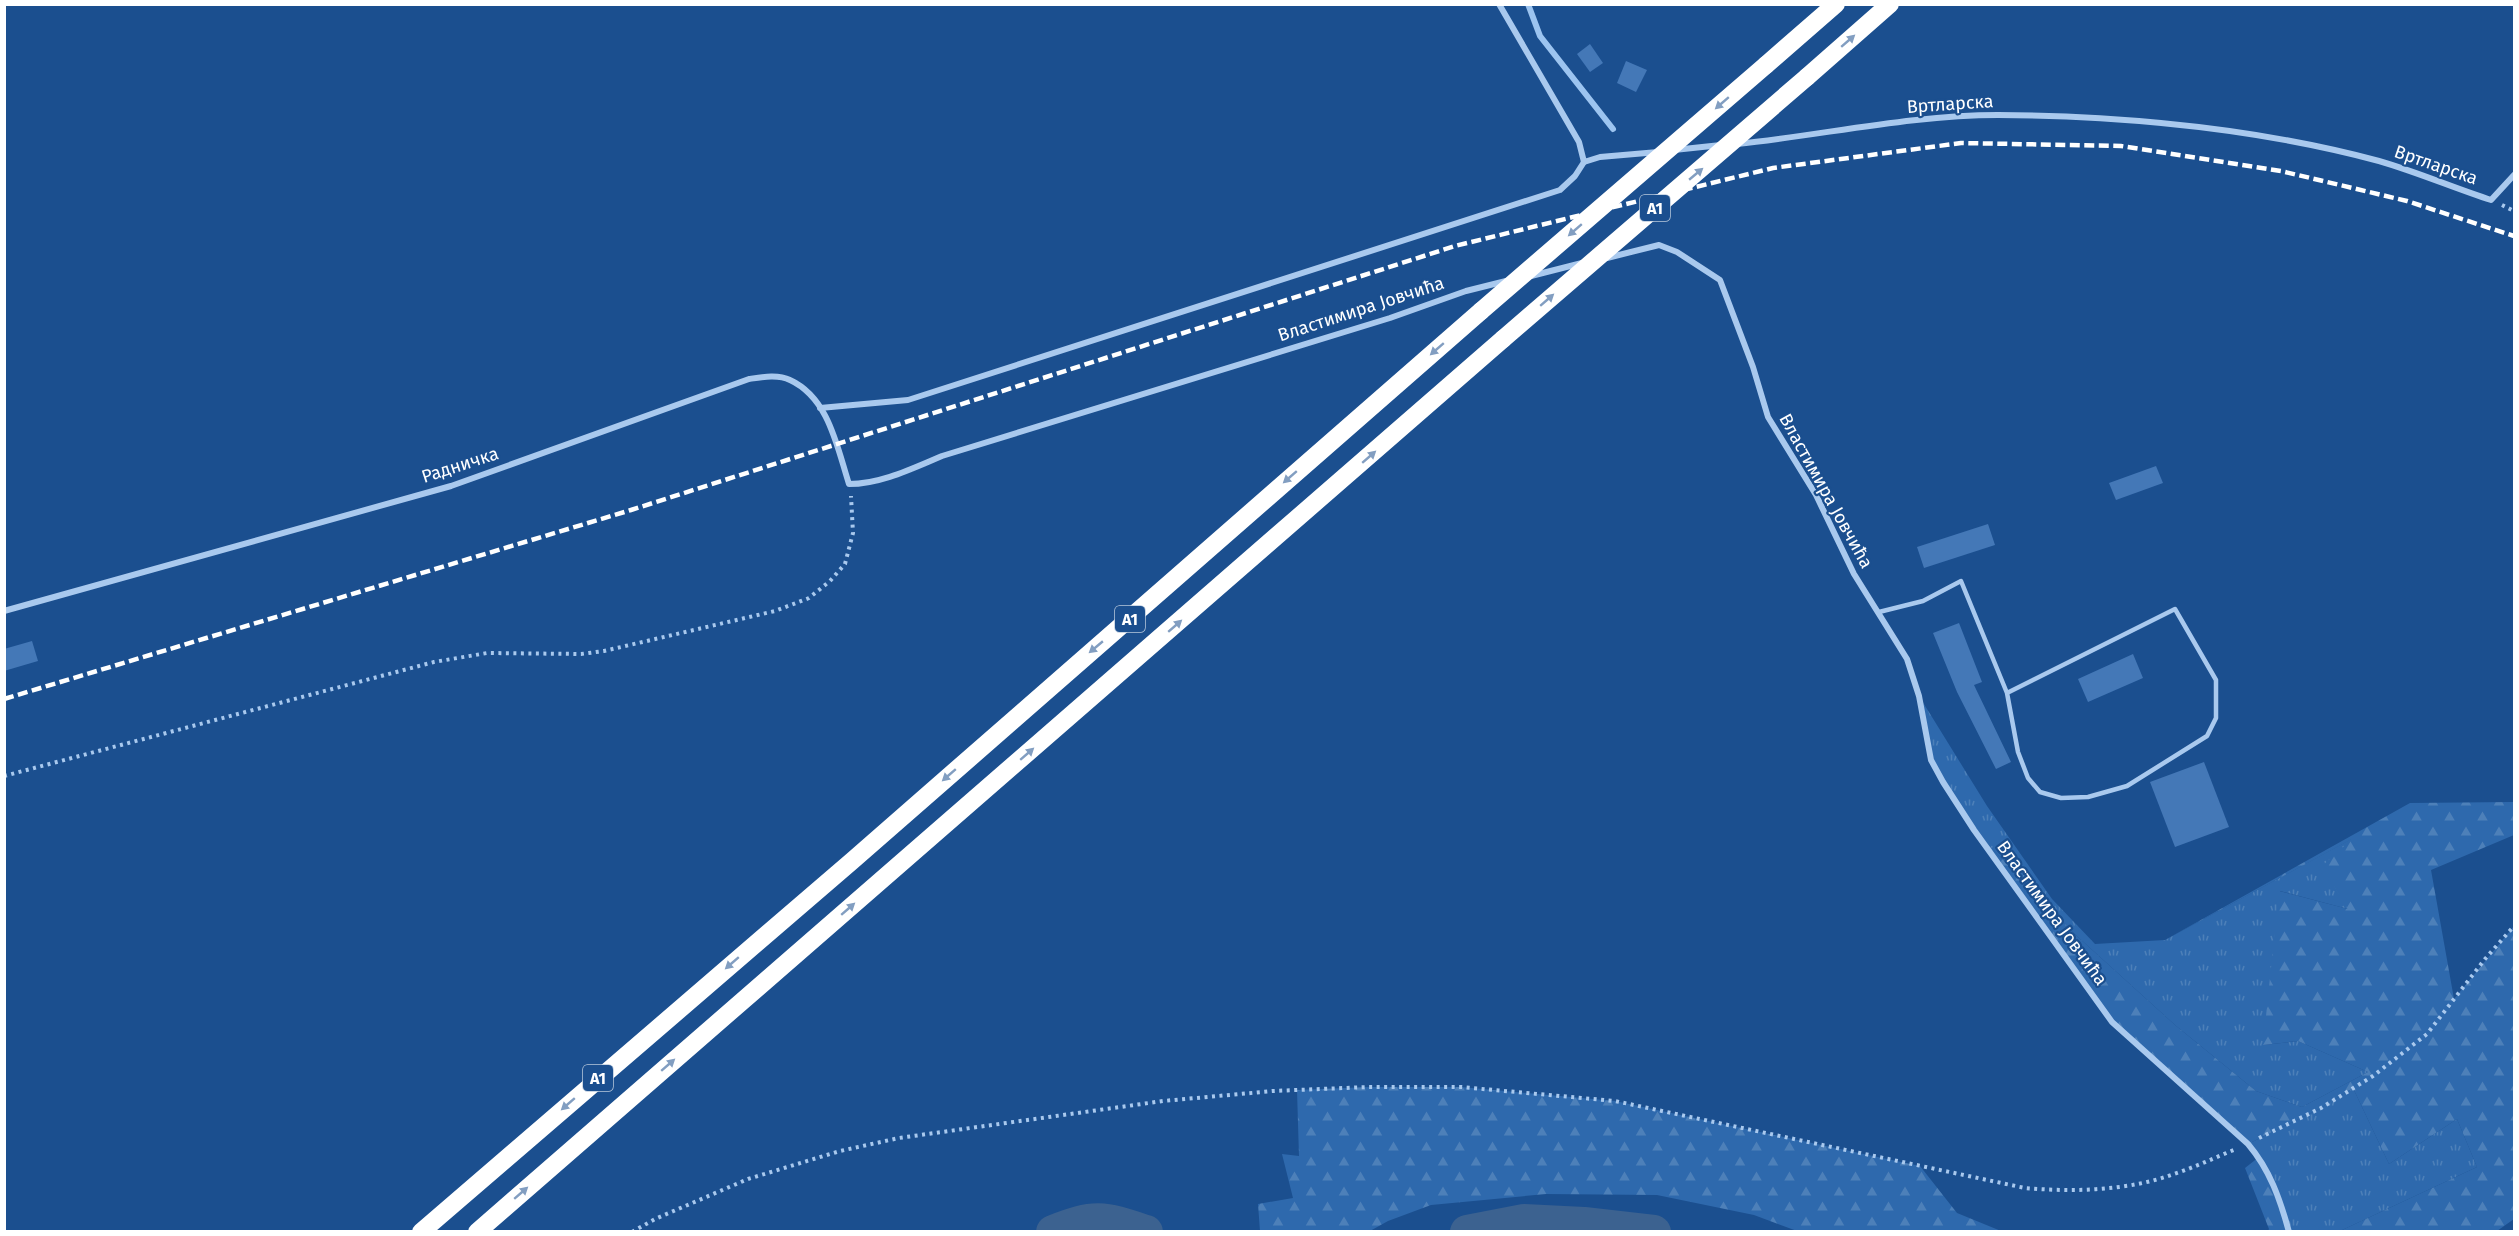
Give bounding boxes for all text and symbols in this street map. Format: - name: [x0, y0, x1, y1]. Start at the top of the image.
- one-way arrow: [1840, 34, 1856, 47]
- street label: Вртларска: [1906, 90, 1994, 118]
- one-way arrow: [1715, 96, 1730, 109]
- street label: Вртларска: [2391, 140, 2481, 190]
- one-way arrow: [1688, 168, 1703, 181]
- road number: A1: [1640, 195, 1670, 221]
- one-way arrow: [1567, 224, 1582, 237]
- street label: Властимира Јовчића: [1275, 272, 1447, 346]
- one-way arrow: [1539, 294, 1555, 307]
- one-way arrow: [1430, 342, 1445, 355]
- street label: Властимира Јовчића: [1774, 410, 1878, 572]
- street label: Радничка: [419, 442, 501, 488]
- one-way arrow: [1361, 451, 1376, 464]
- one-way arrow: [1283, 470, 1298, 483]
- road number: A1: [1115, 606, 1145, 632]
- one-way arrow: [1167, 620, 1183, 633]
- one-way arrow: [1088, 641, 1104, 654]
- one-way arrow: [1019, 748, 1034, 761]
- one-way arrow: [941, 768, 956, 782]
- street label: Властимира Јовчића: [1992, 836, 2112, 990]
- one-way arrow: [840, 903, 855, 916]
- one-way arrow: [725, 956, 740, 969]
- one-way arrow: [661, 1059, 676, 1072]
- road number: A1: [583, 1065, 613, 1091]
- one-way arrow: [561, 1097, 576, 1110]
- one-way arrow: [513, 1187, 528, 1200]

